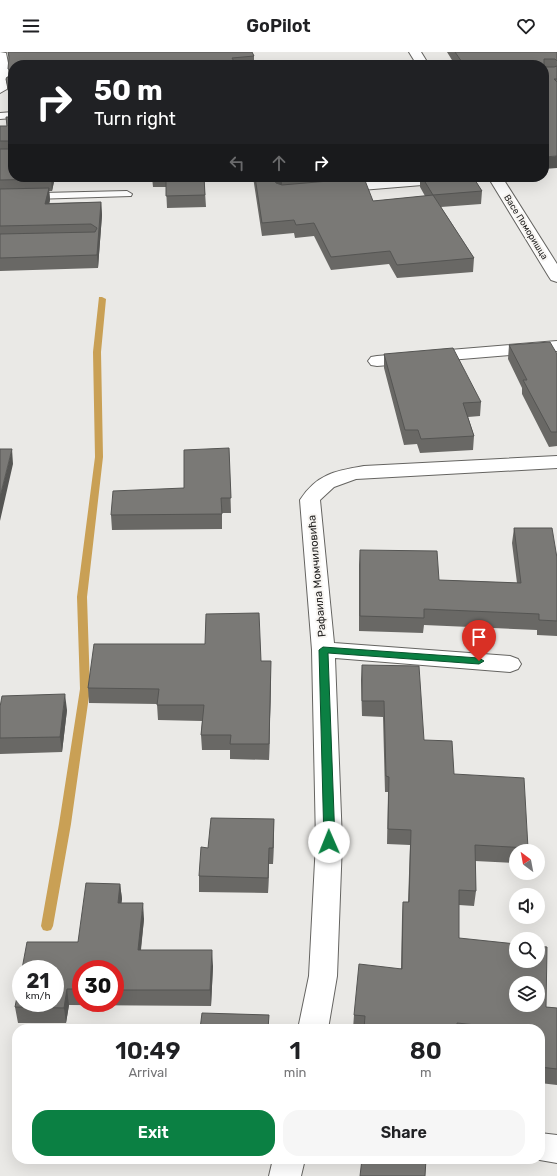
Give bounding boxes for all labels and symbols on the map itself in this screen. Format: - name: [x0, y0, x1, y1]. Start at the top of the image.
- street label: Васе Поморишца: [502, 193, 550, 261]
- street label: Рафаила Момчиловића: [305, 514, 329, 638]
- pin: [462, 620, 496, 661]
- position arrow: [308, 821, 350, 863]
- north arrow: [509, 844, 545, 880]
- speed limit sign: 30: [72, 960, 124, 1012]

